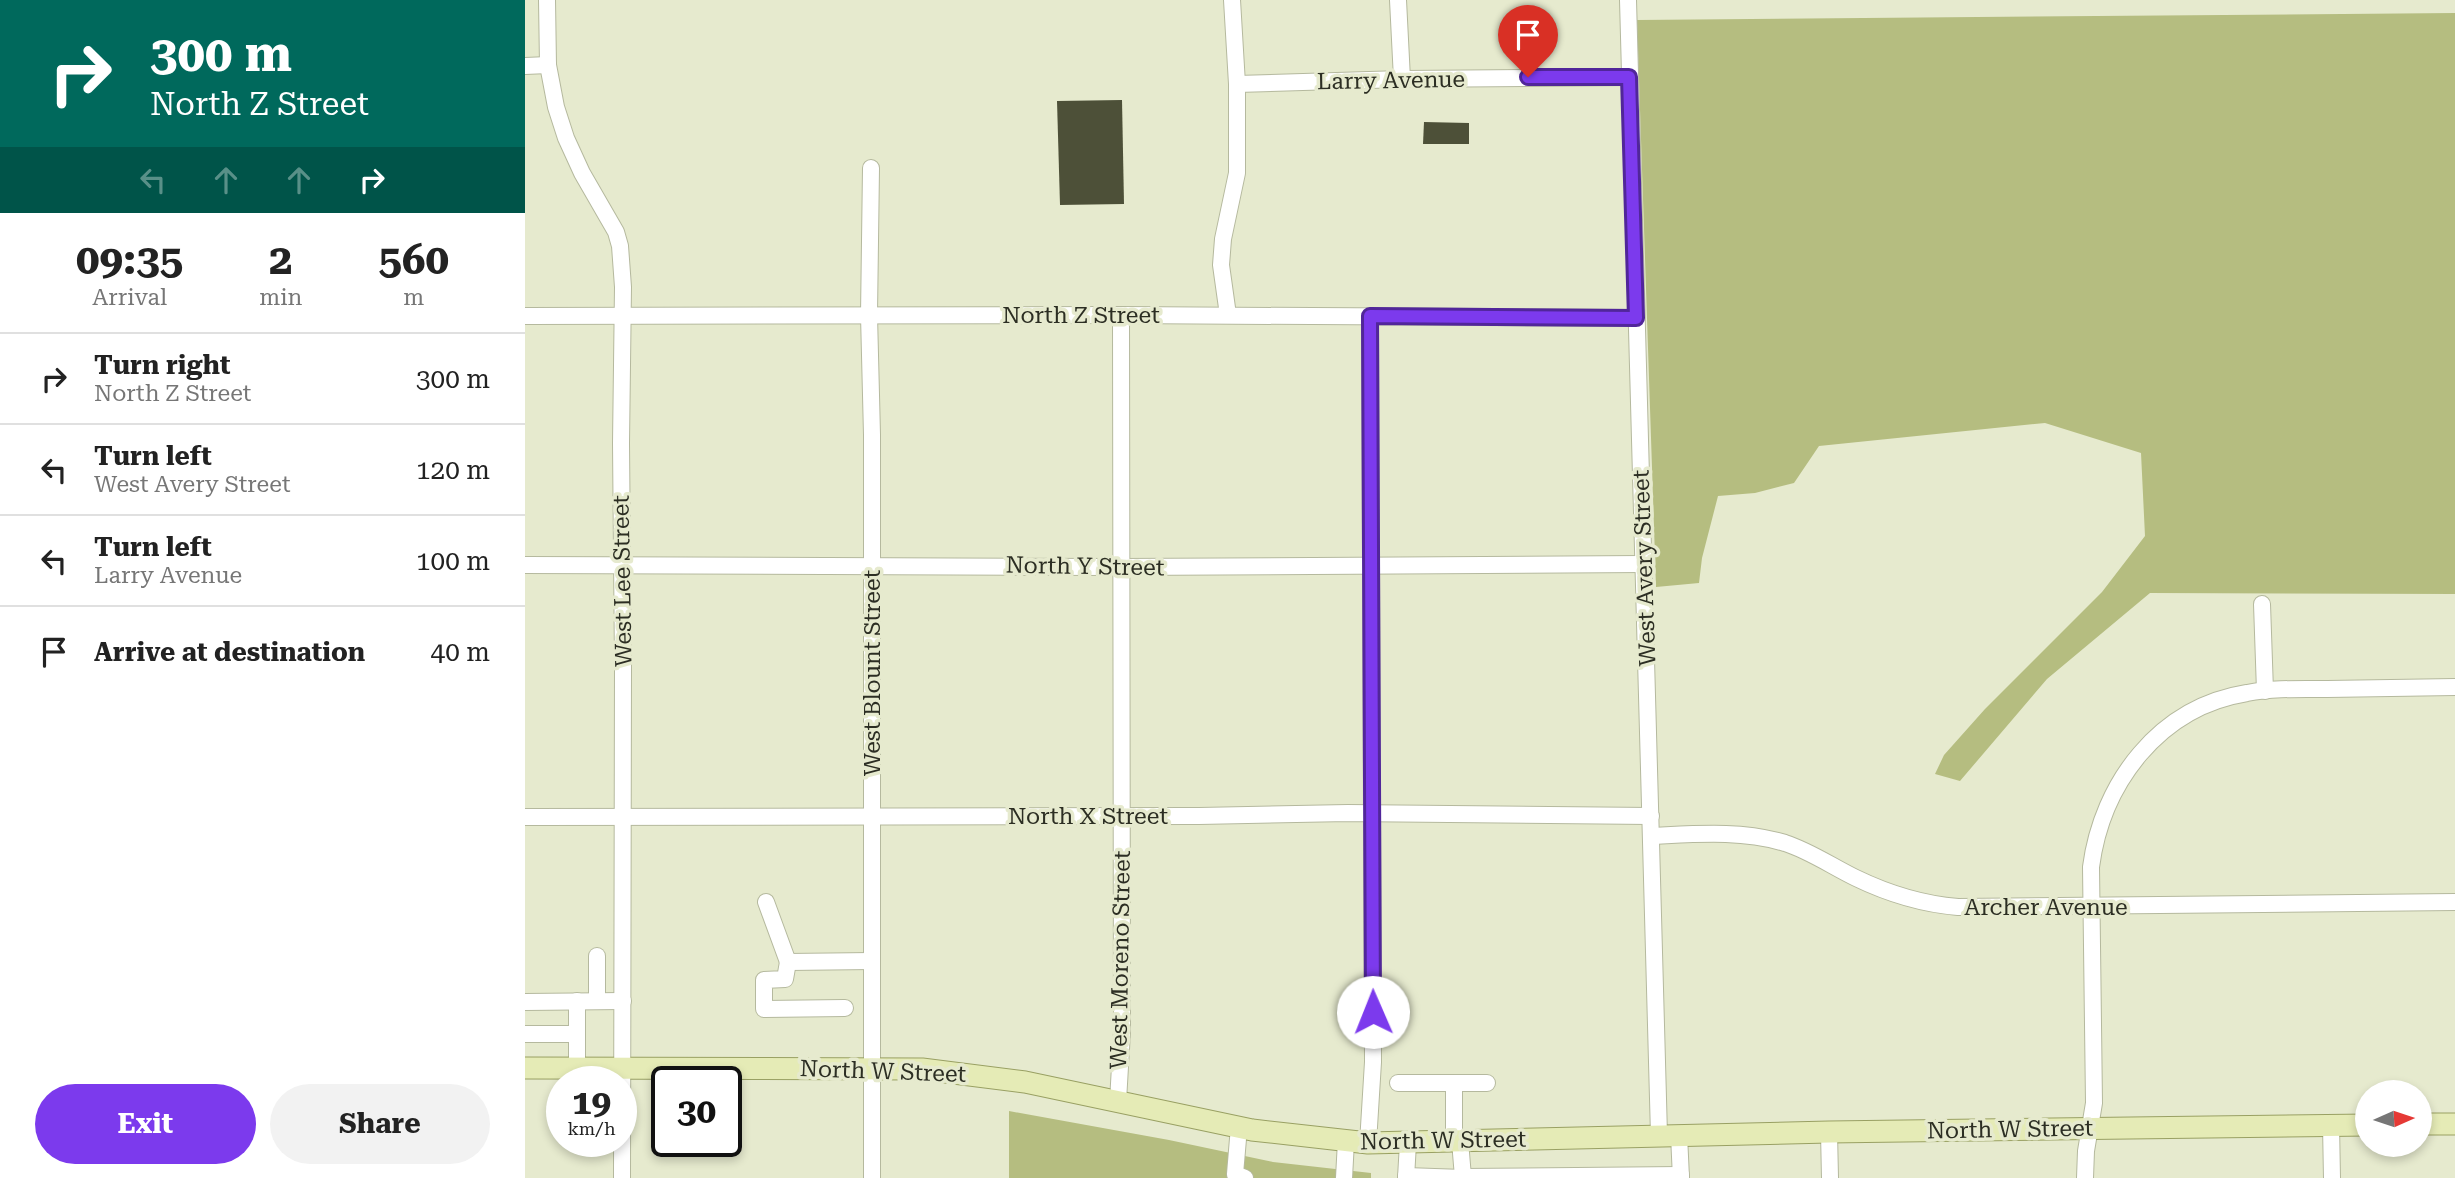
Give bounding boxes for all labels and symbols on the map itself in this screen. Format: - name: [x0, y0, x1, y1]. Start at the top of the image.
- pin: [1498, 5, 1558, 77]
- street label: Larry Avenue: [1317, 66, 1465, 95]
- street label: North Z Street: [1002, 302, 1160, 329]
- street label: West Avery Street: [1628, 469, 1661, 667]
- street label: West Lee Street: [607, 494, 637, 667]
- street label: North Y Street: [1005, 552, 1165, 581]
- street label: West Blount Street: [859, 569, 886, 776]
- street label: North X Street: [1008, 803, 1168, 830]
- street label: West Moreno Street: [1105, 850, 1136, 1070]
- street label: Archer Avenue: [1964, 894, 2128, 921]
- position arrow: [1336, 975, 1410, 1049]
- street label: North W Street: [799, 1055, 967, 1088]
- speed limit sign: 30: [651, 1066, 742, 1157]
- north arrow: [2355, 1080, 2433, 1157]
- street label: North W Street: [1927, 1115, 2094, 1144]
- street label: North W Street: [1360, 1126, 1527, 1155]

